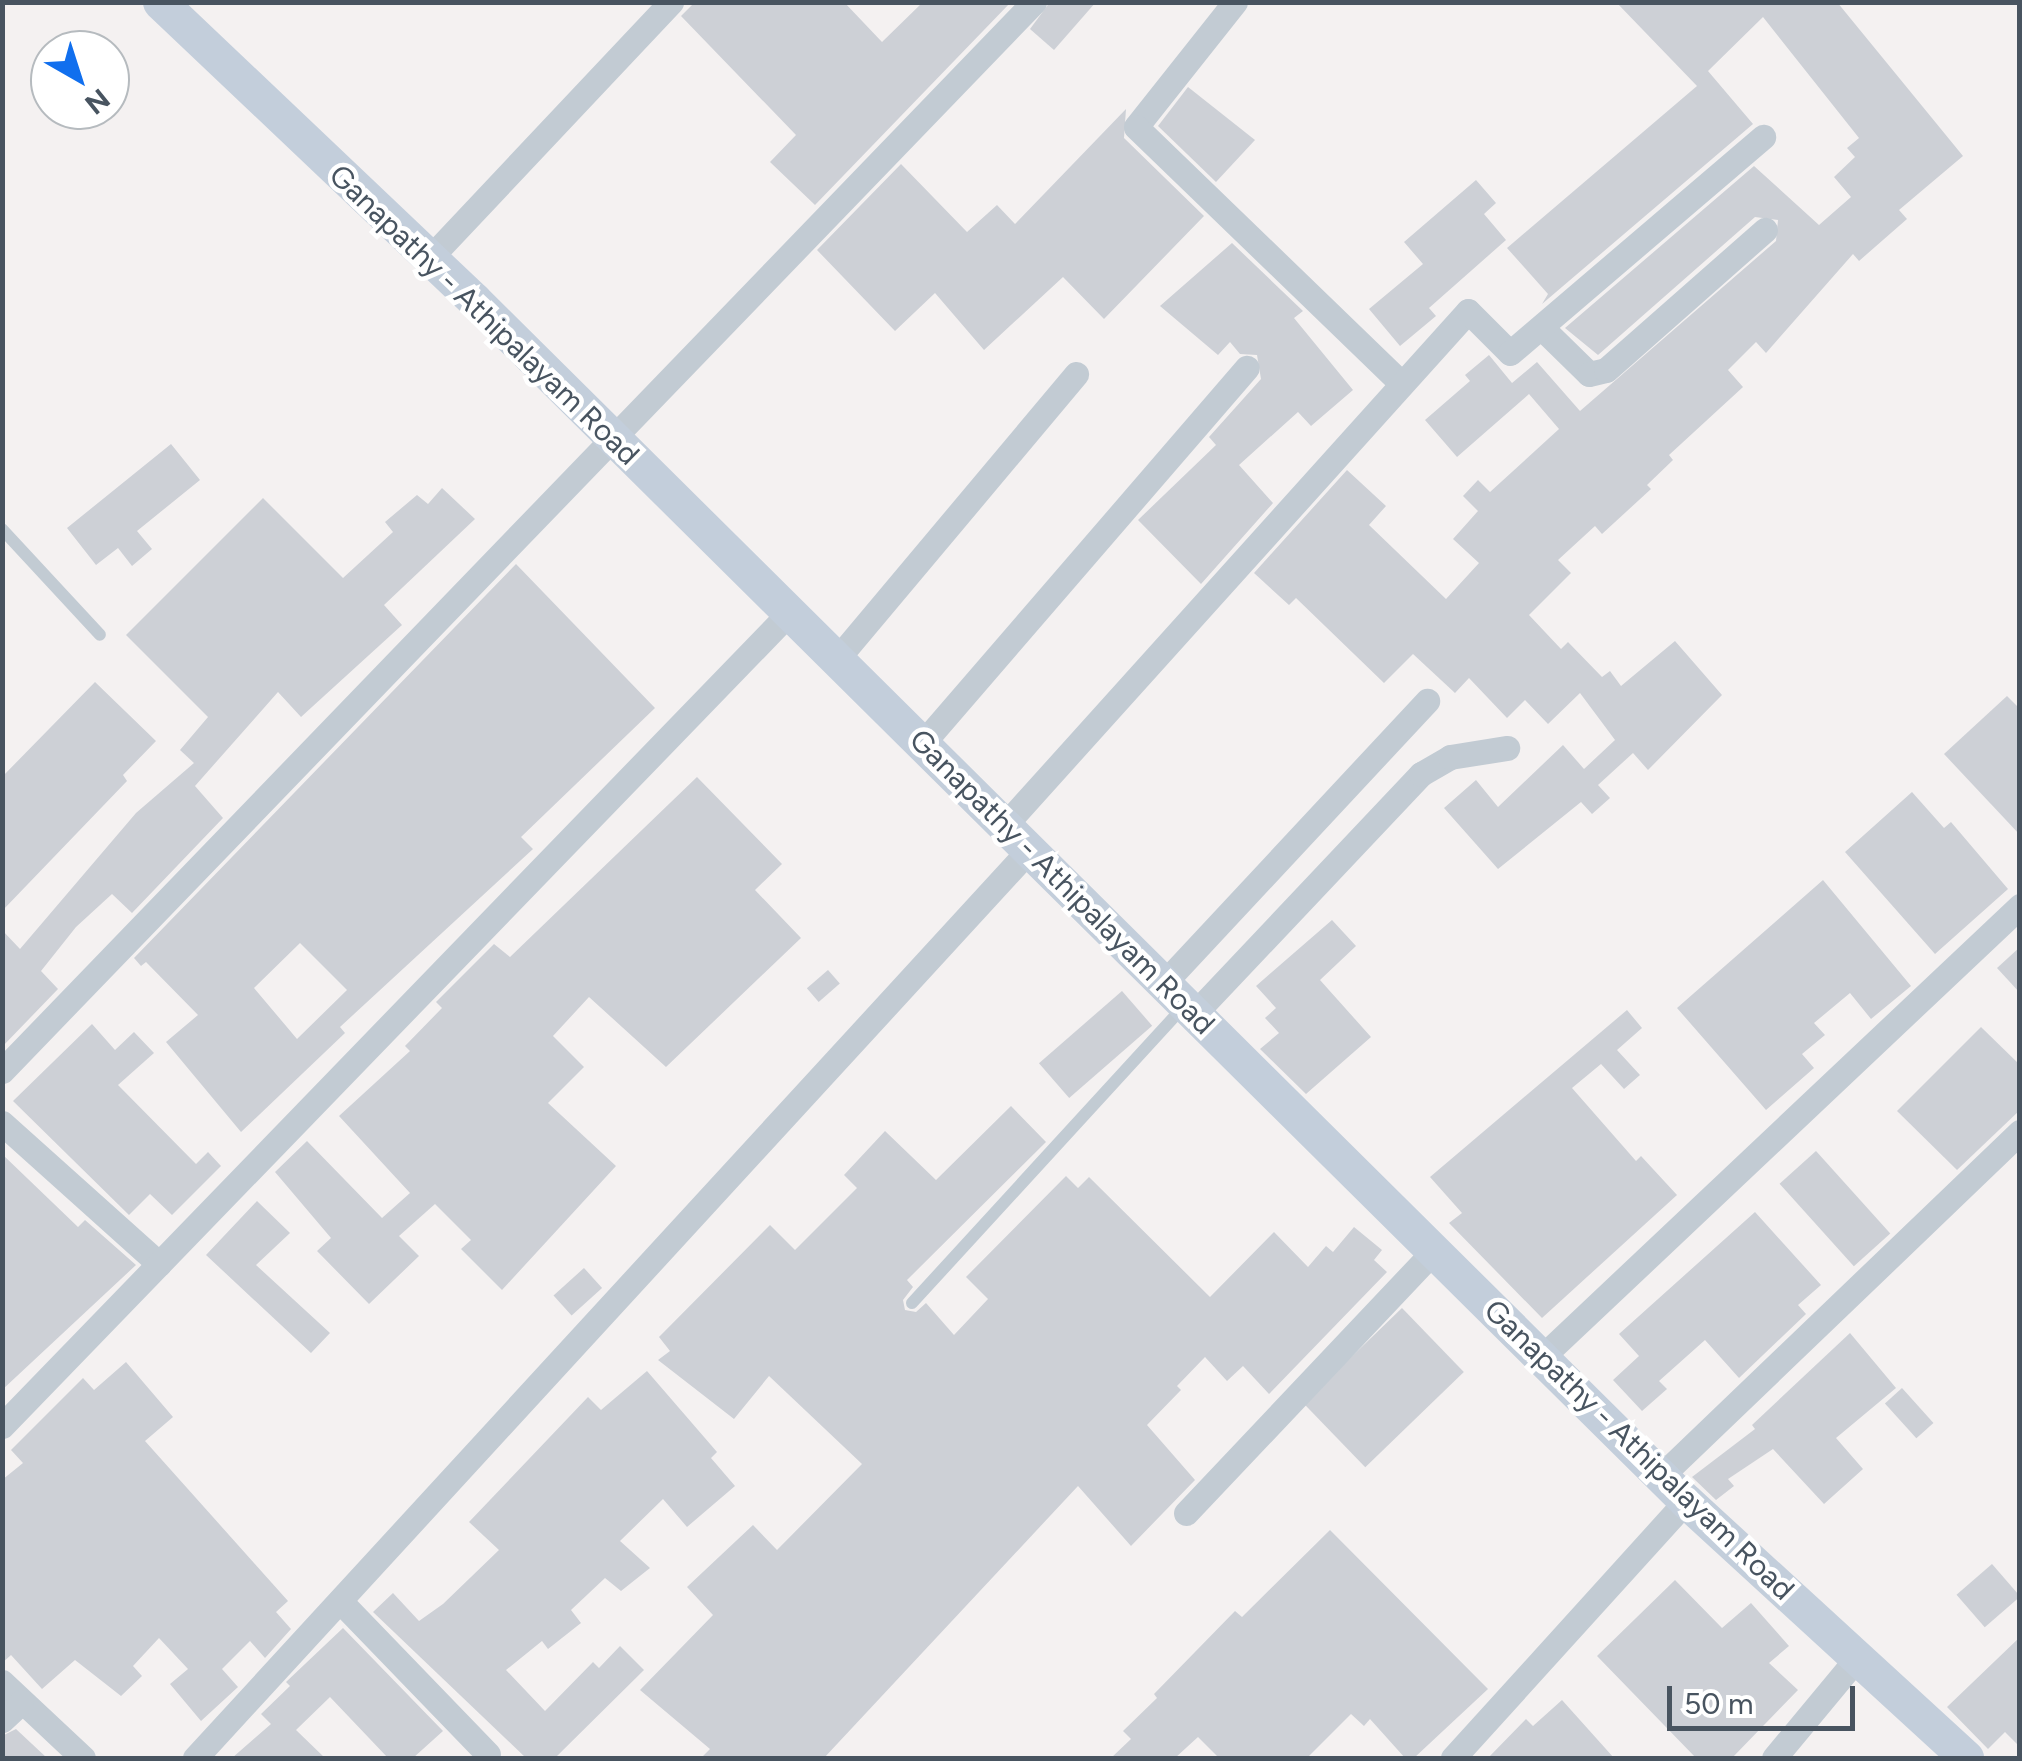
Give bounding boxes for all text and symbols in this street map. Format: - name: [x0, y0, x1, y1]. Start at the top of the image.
- north arrow: [30, 30, 130, 130]
- text: N: [79, 82, 117, 122]
- street label: Ganapathy - Athipalayam Road: [322, 157, 646, 473]
- street label: Ganapathy - Athipalayam Road: [902, 722, 1222, 1042]
- street label: Ganapathy - Athipalayam Road: [1477, 1292, 1801, 1608]
- scale bar: [1672, 1666, 1860, 1728]
- text: 50 m: [1684, 1685, 1753, 1722]

